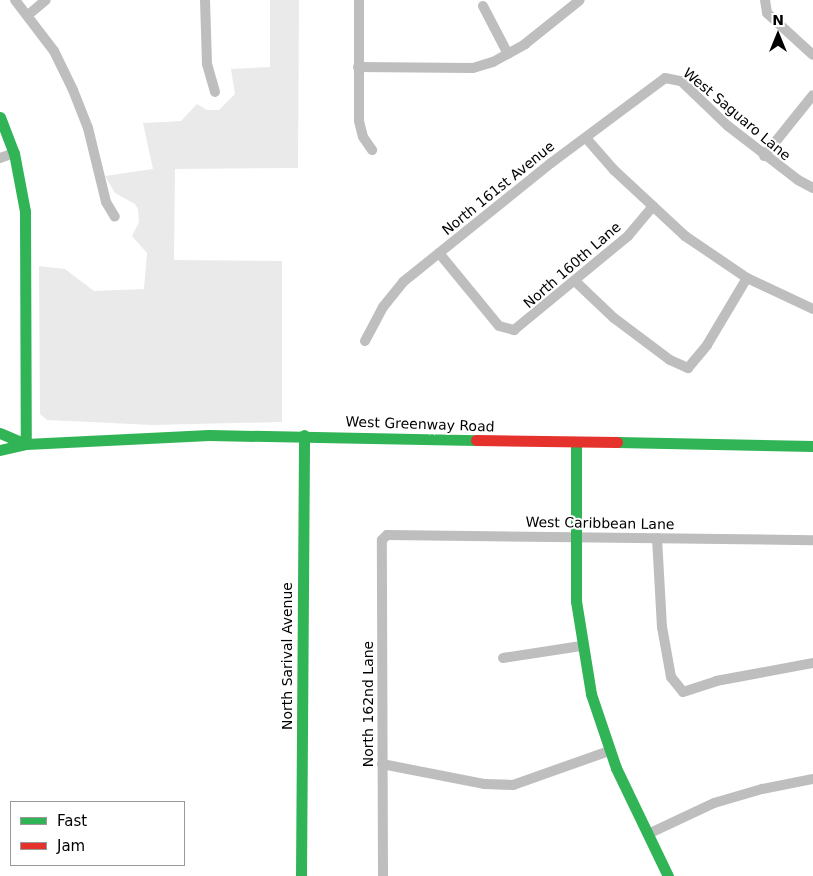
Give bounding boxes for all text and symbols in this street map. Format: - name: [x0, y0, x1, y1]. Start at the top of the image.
- north arrow: [753, 10, 803, 60]
- text: N: [772, 12, 784, 28]
- street label: West Saguaro Lane: [680, 64, 794, 164]
- street label: North 161st Avenue: [438, 138, 558, 238]
- street label: North 160th Lane: [520, 218, 624, 312]
- street label: West Greenway Road: [345, 413, 495, 435]
- street label: West Caribbean Lane: [525, 513, 675, 533]
- street label: North Sarival Avenue: [279, 582, 295, 730]
- street label: North 162nd Lane: [360, 641, 376, 767]
- legend: [10, 801, 185, 866]
- text: Fast: [57, 812, 87, 830]
- text: Jam: [57, 837, 85, 855]

